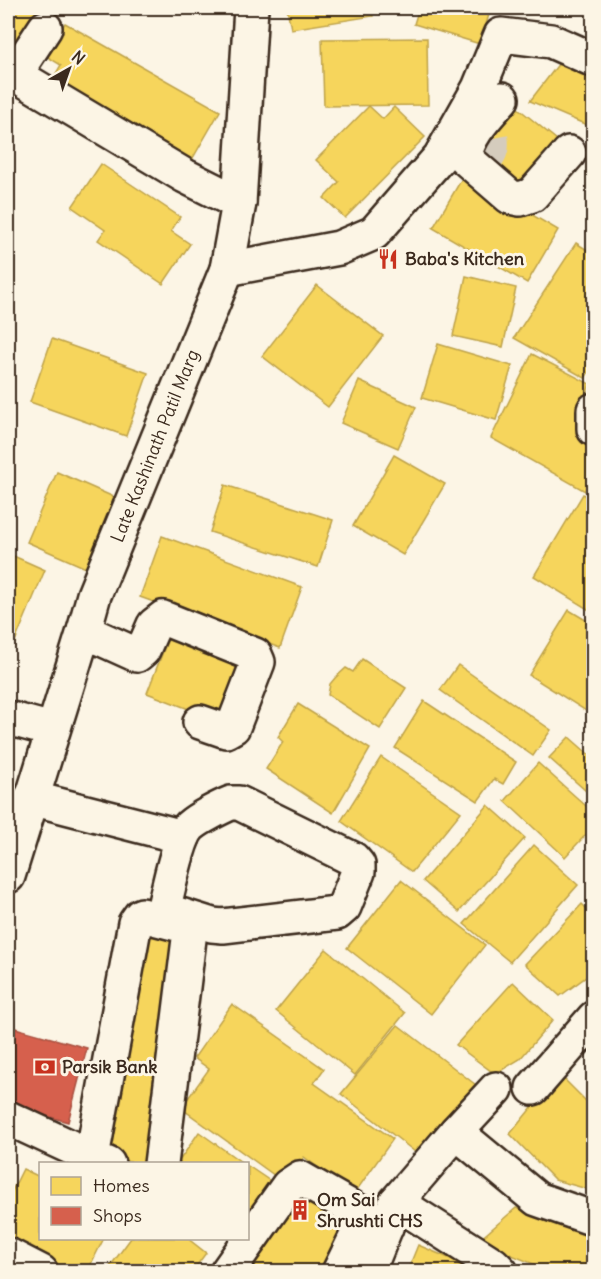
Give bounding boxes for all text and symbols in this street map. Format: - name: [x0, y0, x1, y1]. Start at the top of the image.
- north arrow: [39, 39, 99, 99]
- text: N: [68, 46, 89, 69]
- restaurant icon: Baba's Kitchen: [376, 247, 400, 271]
- place label: Baba's Kitchen: [405, 247, 525, 270]
- street label: Late Kashinath Patil Marg: [105, 346, 204, 546]
- bank icon: Parsik Bank: [33, 1055, 57, 1079]
- place label: Parsik Bank: [62, 1055, 157, 1078]
- legend: [39, 1162, 249, 1240]
- text: Homes: [93, 1174, 150, 1197]
- place label: Om Sai Shrushti CHS: [317, 1188, 423, 1232]
- building icon: Om Sai Shrushti CHS: [288, 1198, 312, 1222]
- text: Shops: [93, 1204, 142, 1227]

